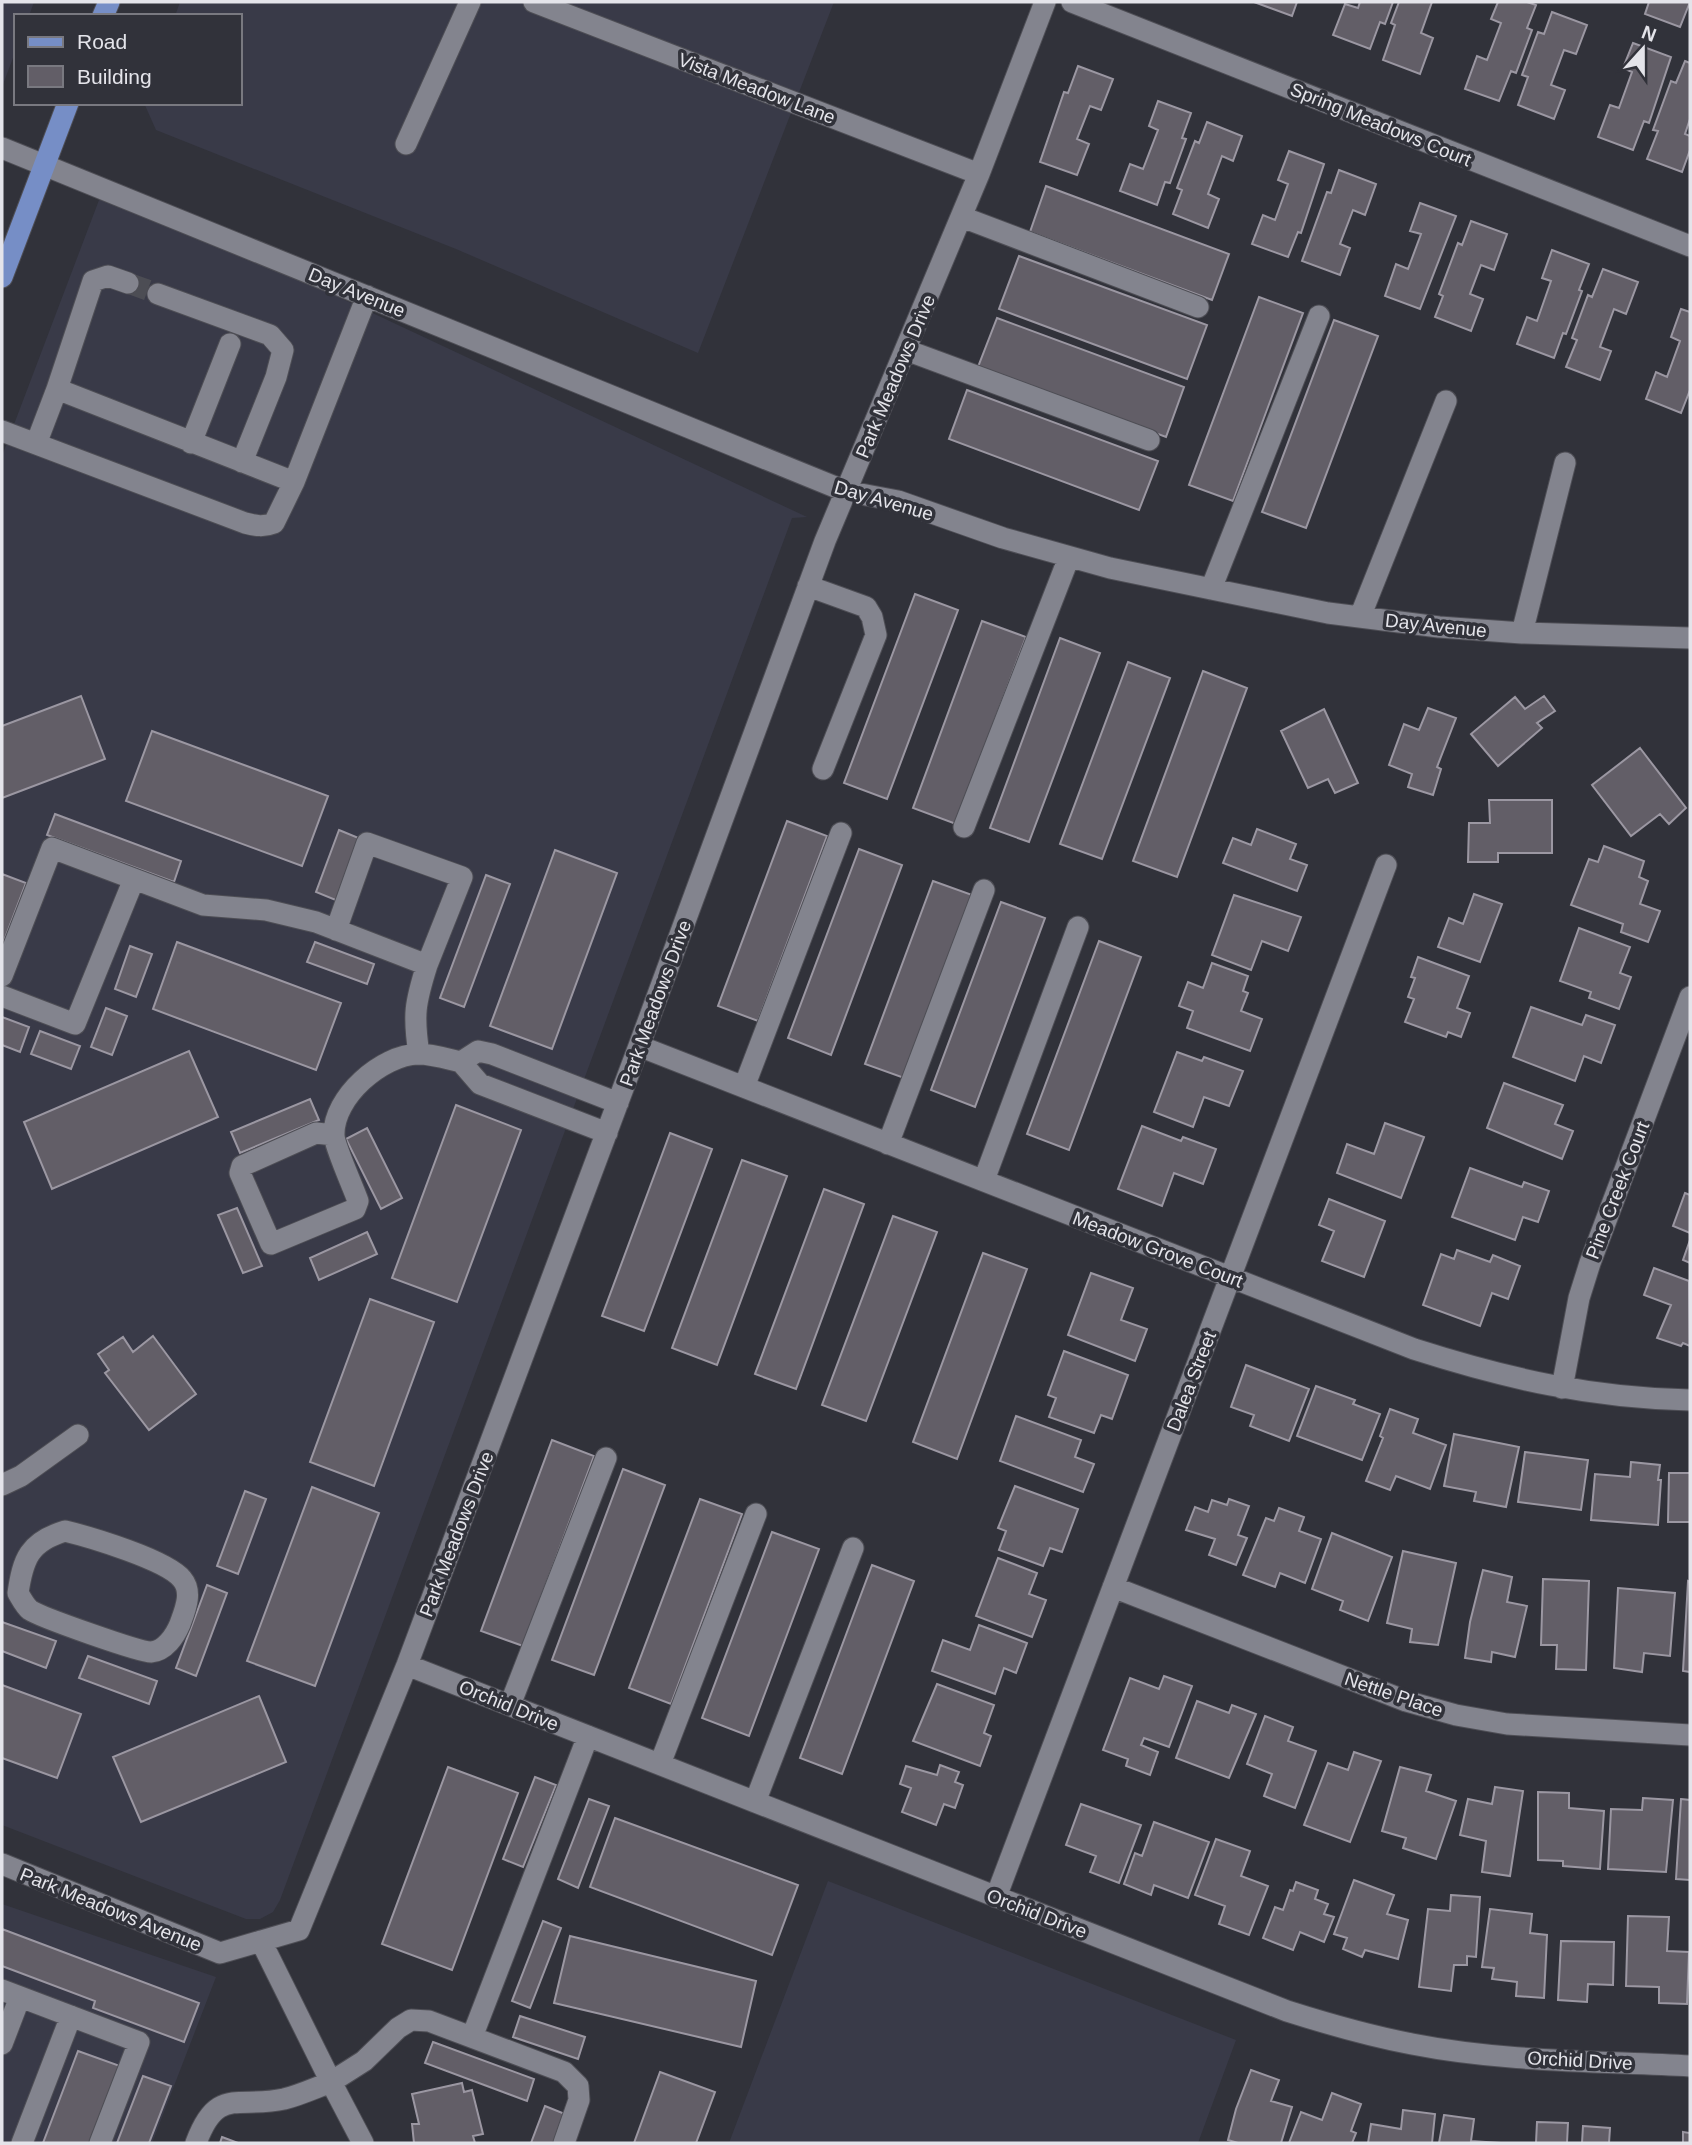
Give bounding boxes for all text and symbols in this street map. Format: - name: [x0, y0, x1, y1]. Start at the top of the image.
- legend: [14, 14, 242, 105]
- north arrow: [1608, 14, 1678, 84]
- text: N: [1639, 21, 1659, 46]
- text: Road: [77, 30, 127, 53]
- street label: Vista Meadow Lane: [675, 49, 838, 128]
- text: Building: [77, 65, 152, 88]
- street label: Spring Meadows Court: [1287, 79, 1475, 171]
- street label: Day Avenue: [306, 264, 408, 321]
- street label: Park Meadows Drive: [852, 291, 939, 461]
- street label: Day Avenue: [832, 476, 936, 525]
- street label: Day Avenue: [1384, 610, 1488, 641]
- street label: Park Meadows Drive: [616, 917, 695, 1089]
- street label: Pine Creek Court: [1582, 1118, 1654, 1262]
- street label: Meadow Grove Court: [1070, 1207, 1247, 1292]
- street label: Dalea Street: [1163, 1327, 1220, 1434]
- street label: Park Meadows Drive: [415, 1449, 498, 1620]
- street label: Nettle Place: [1342, 1668, 1446, 1721]
- street label: Orchid Drive: [456, 1676, 562, 1735]
- street label: Park Meadows Avenue: [17, 1863, 205, 1956]
- street label: Orchid Drive: [984, 1885, 1090, 1942]
- street label: Orchid Drive: [1527, 2047, 1633, 2074]

